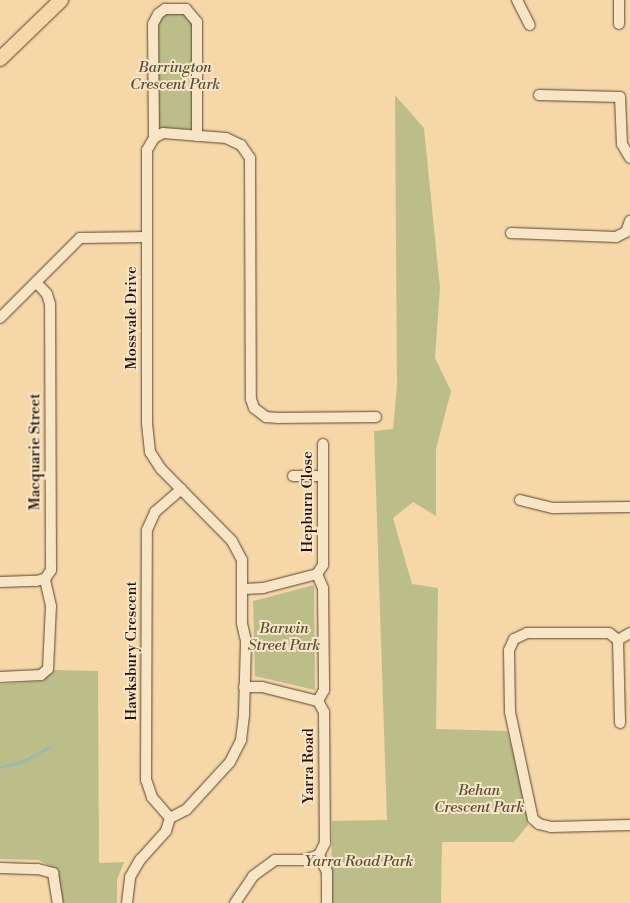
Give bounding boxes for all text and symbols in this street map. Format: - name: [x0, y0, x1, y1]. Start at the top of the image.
- park label: Barrington Crescent Park: [130, 58, 220, 93]
- street label: Mossvale Drive: [123, 266, 141, 370]
- street label: Macquarie Street: [26, 394, 44, 510]
- street label: Hepburn Close: [299, 451, 317, 553]
- street label: Hawksbury Crescent: [123, 581, 141, 721]
- park label: Barwin Street Park: [248, 619, 320, 654]
- street label: Yarra Road: [300, 728, 318, 804]
- park label: Behan Crescent Park: [434, 781, 524, 816]
- park label: Yarra Road Park: [305, 853, 413, 871]

